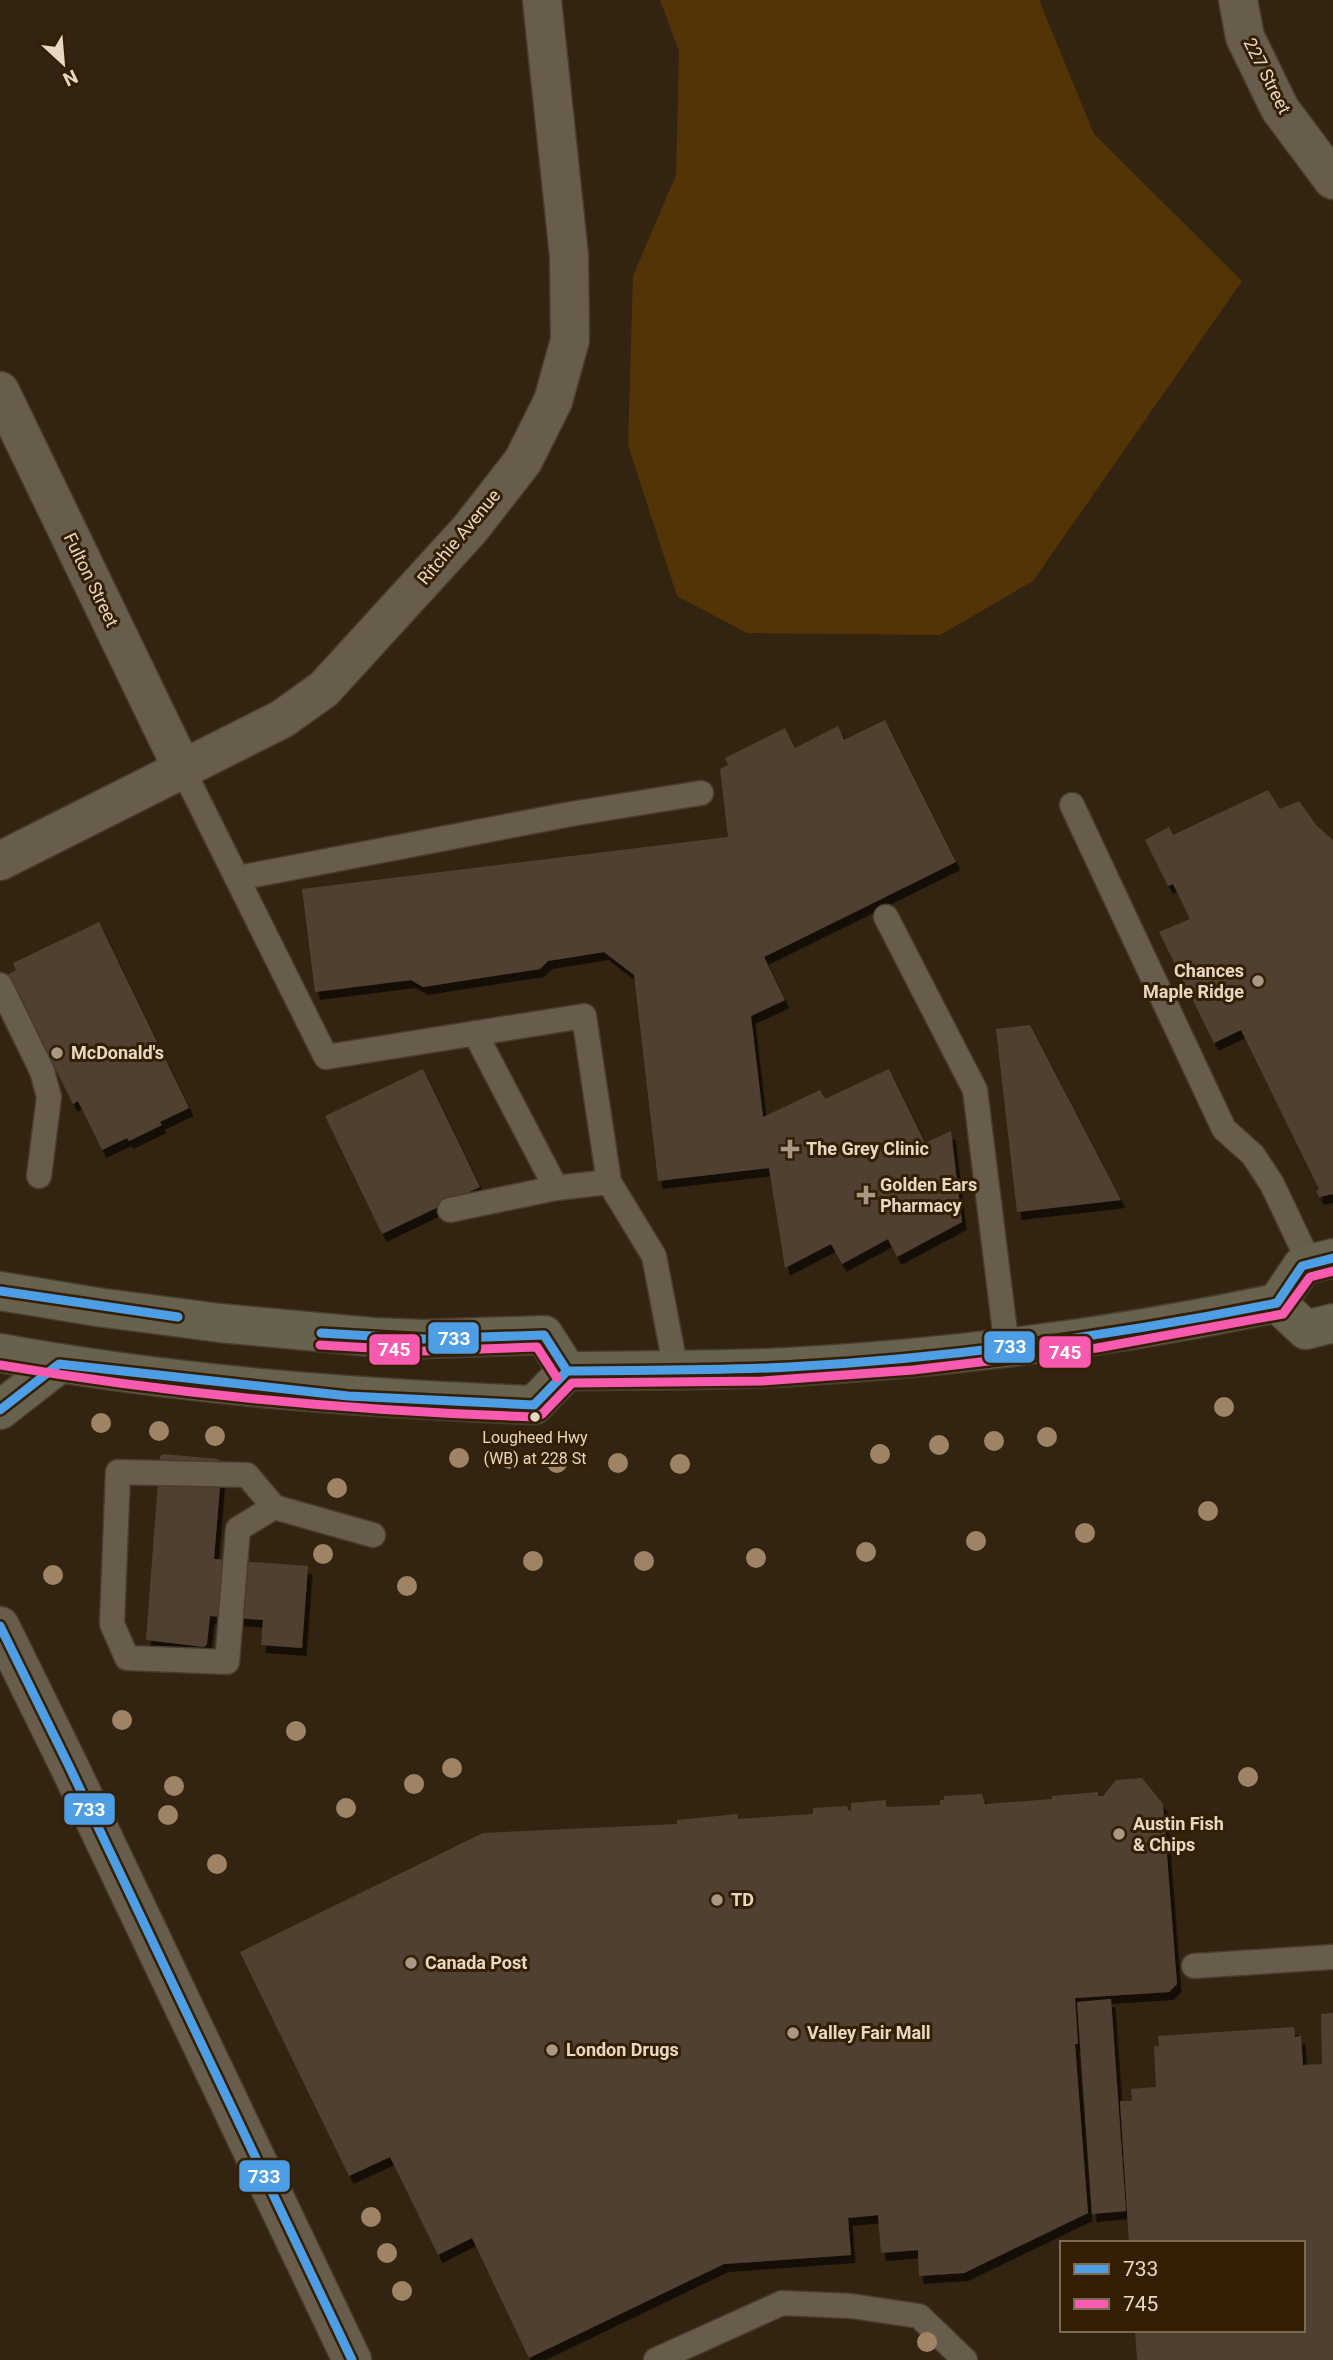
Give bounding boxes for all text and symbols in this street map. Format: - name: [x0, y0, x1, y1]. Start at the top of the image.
- north arrow: [28, 28, 98, 98]
- street label: 227 Street: [1239, 34, 1296, 117]
- text: N: [59, 65, 81, 91]
- street label: Ritchie Avenue: [413, 485, 505, 589]
- street label: Fulton Street: [60, 529, 123, 630]
- place label: Chances Maple Ridge: [1143, 960, 1244, 1002]
- marker: Chances Maple Ridge: [1250, 973, 1266, 989]
- place label: McDonald's: [71, 1042, 164, 1063]
- marker: McDonald's: [49, 1045, 65, 1061]
- place label: The Grey Clinic: [806, 1138, 929, 1159]
- marker: The Grey Clinic: [780, 1139, 800, 1159]
- place label: Golden Ears Pharmacy: [880, 1174, 977, 1216]
- marker: Golden Ears Pharmacy: [858, 1187, 874, 1203]
- line badge: 733: [427, 1321, 480, 1355]
- text: 733: [438, 1327, 470, 1350]
- line badge: 733: [983, 1330, 1036, 1364]
- line badge: 745: [368, 1333, 421, 1366]
- text: 733: [994, 1335, 1026, 1358]
- line badge: 745: [1038, 1335, 1092, 1369]
- text: 745: [378, 1338, 410, 1361]
- text: 745: [1049, 1341, 1081, 1364]
- marker: Lougheed Hwy (WB) at 228 St: [528, 1410, 542, 1424]
- place label: Lougheed Hwy (WB) at 228 St: [482, 1428, 588, 1468]
- line badge: 733: [63, 1792, 116, 1826]
- text: 733: [73, 1798, 105, 1821]
- place label: Austin Fish & Chips: [1133, 1813, 1224, 1855]
- marker: Austin Fish & Chips: [1111, 1826, 1127, 1842]
- place label: TD: [731, 1889, 754, 1910]
- marker: TD: [709, 1892, 725, 1908]
- place label: Canada Post: [425, 1952, 527, 1973]
- marker: Canada Post: [403, 1955, 419, 1971]
- place label: Valley Fair Mall: [807, 2022, 931, 2043]
- marker: Valley Fair Mall: [785, 2025, 801, 2041]
- place label: London Drugs: [566, 2039, 679, 2060]
- marker: London Drugs: [544, 2042, 560, 2058]
- line badge: 733: [238, 2159, 291, 2193]
- text: 733: [248, 2165, 280, 2188]
- legend: [1060, 2241, 1305, 2332]
- text: 733: [1123, 2257, 1158, 2281]
- text: 745: [1123, 2292, 1158, 2316]

